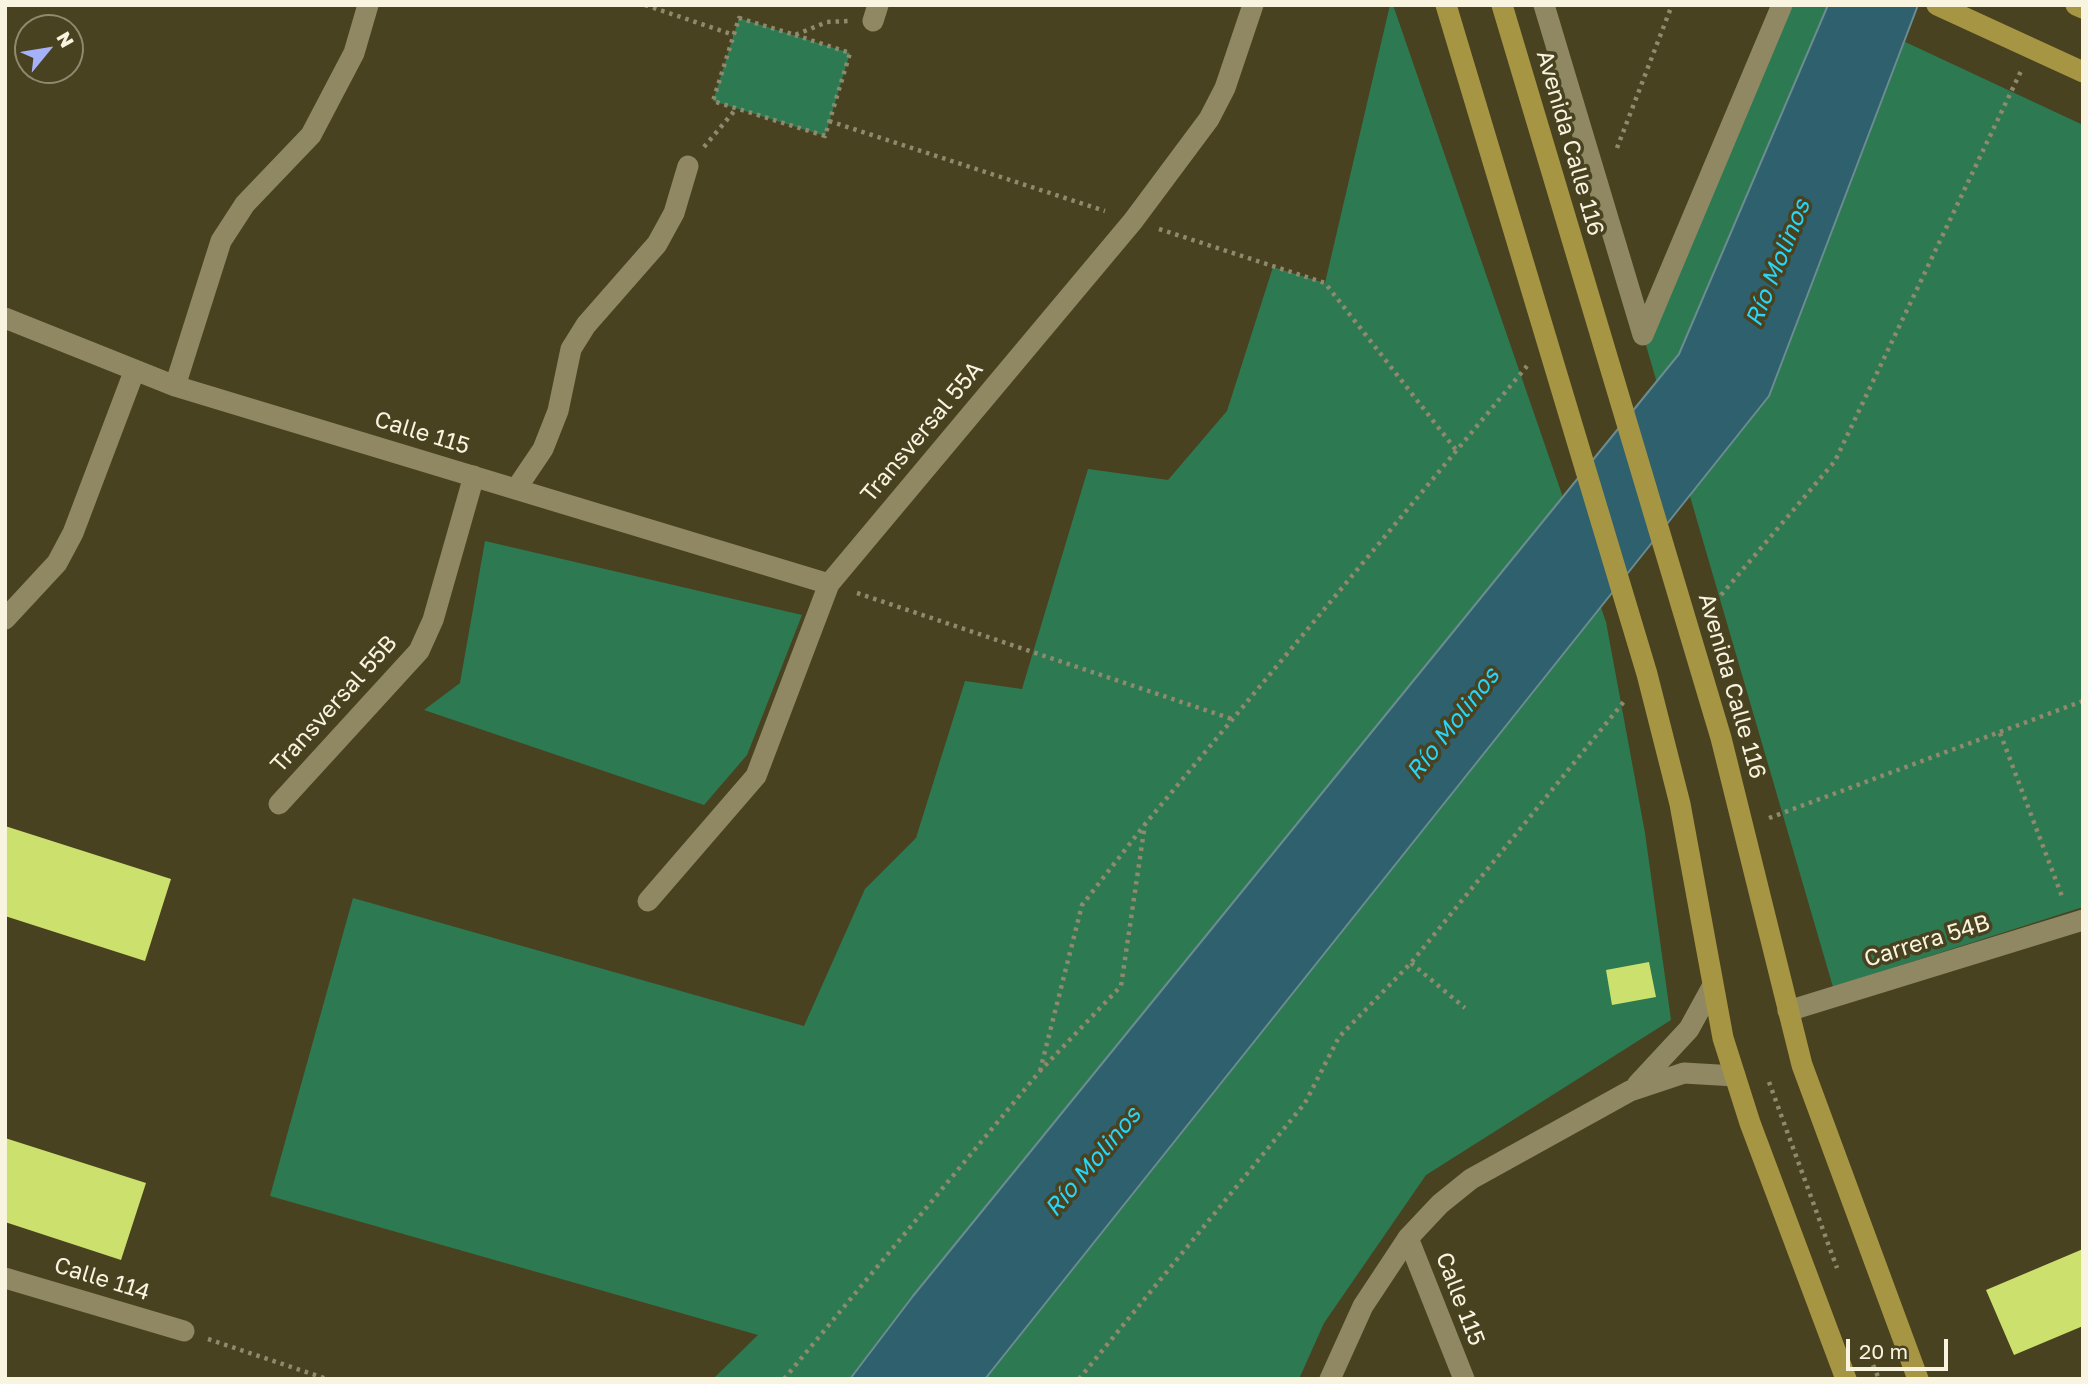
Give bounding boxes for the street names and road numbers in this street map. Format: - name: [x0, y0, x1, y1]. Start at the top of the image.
- street label: Avenida Calle 116: [1530, 47, 1610, 239]
- street label: Transversal 55A: [855, 356, 989, 508]
- street label: Calle 115: [371, 405, 473, 461]
- street label: Avenida Calle 116: [1692, 590, 1772, 782]
- street label: Transversal 55B: [265, 630, 403, 778]
- street label: Carrera 54B: [1861, 909, 1993, 973]
- street label: Calle 115: [1430, 1248, 1490, 1350]
- street label: Calle 114: [51, 1251, 153, 1307]

